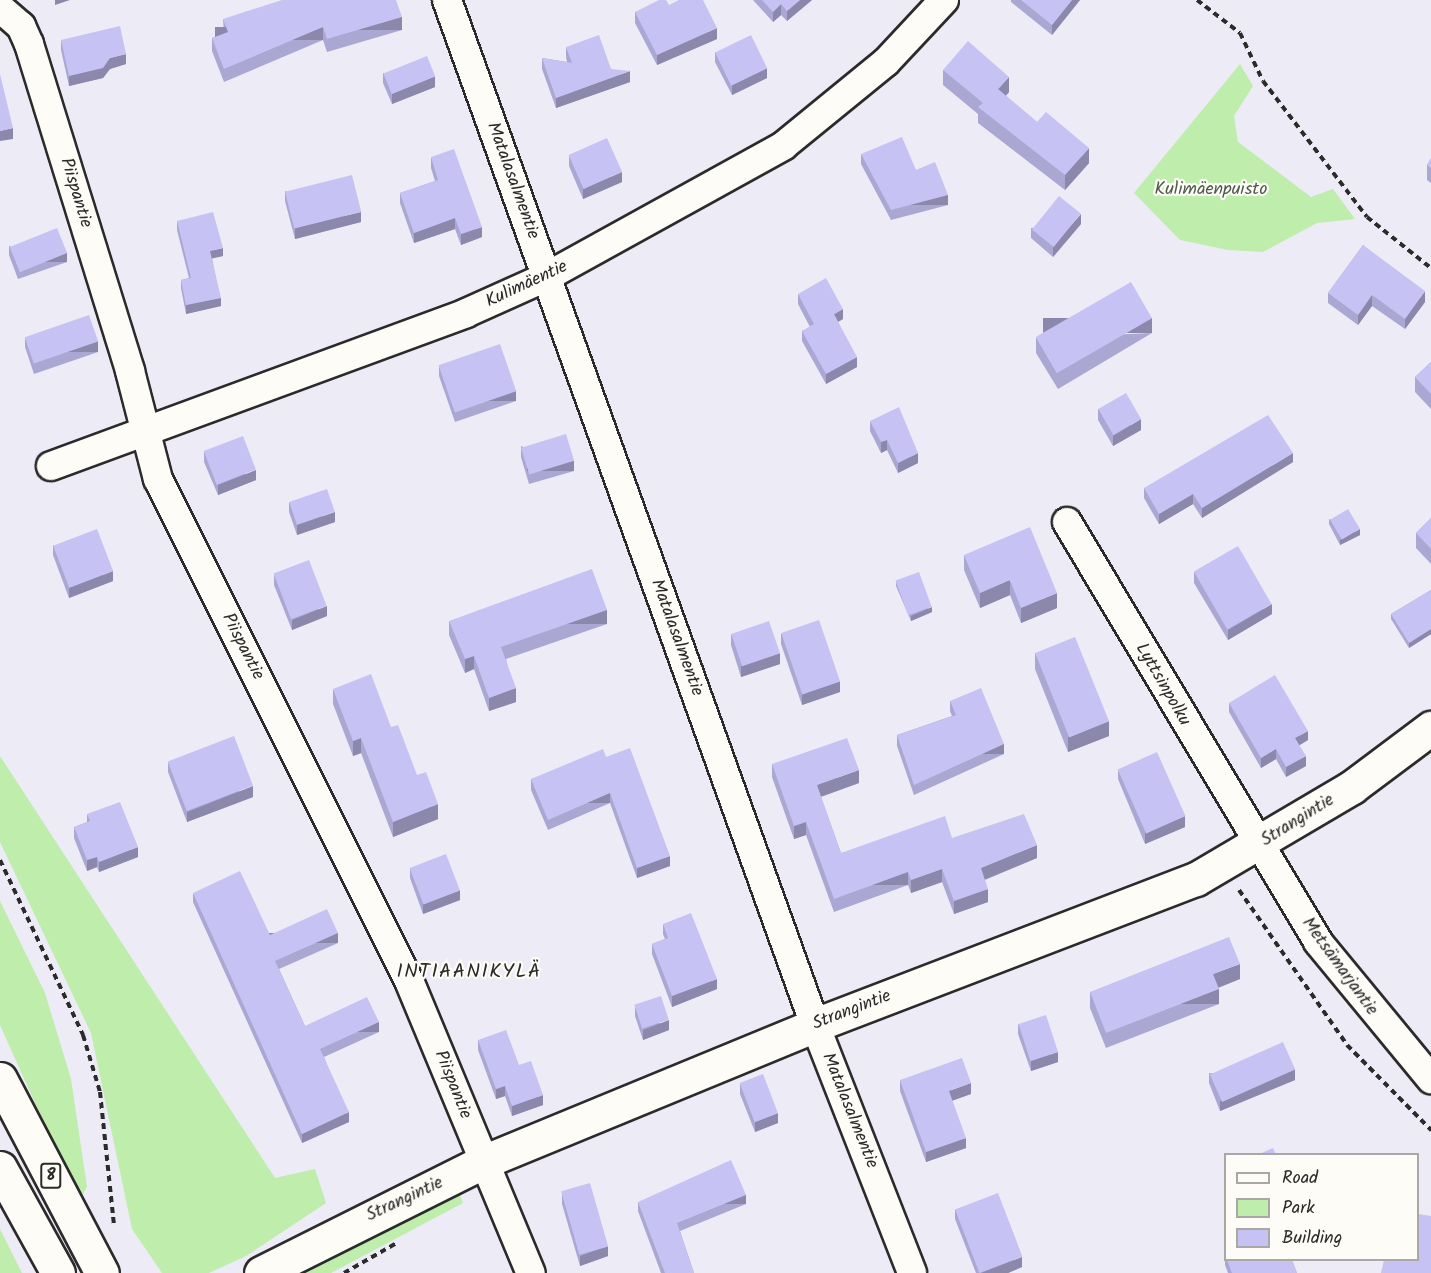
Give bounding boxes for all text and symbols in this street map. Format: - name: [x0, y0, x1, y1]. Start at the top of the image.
- street label: Matalasalmentie: [481, 120, 543, 242]
- street label: Piispantie: [54, 155, 96, 231]
- park label: Kulimäenpuisto: [1155, 179, 1267, 201]
- street label: Kulimäentie: [483, 257, 571, 313]
- street label: Matalasalmentie: [645, 577, 707, 699]
- street label: Piispantie: [216, 610, 268, 684]
- street label: Lyttsinpolku: [1130, 640, 1194, 730]
- street label: Strangintie: [1257, 790, 1339, 852]
- street label: Metsämarjantie: [1296, 914, 1382, 1020]
- district label: INTIAANIKYLÄ: [396, 960, 542, 984]
- street label: Strangintie: [810, 986, 894, 1036]
- street label: Piispantie: [429, 1048, 475, 1122]
- street label: Matalasalmentie: [816, 1050, 882, 1172]
- legend: [1224, 1153, 1419, 1261]
- road number: 8: [39, 1163, 63, 1189]
- text: Road: [1282, 1164, 1318, 1193]
- street label: Strangintie: [363, 1173, 447, 1227]
- text: Park: [1282, 1194, 1315, 1223]
- text: Building: [1282, 1224, 1342, 1253]

